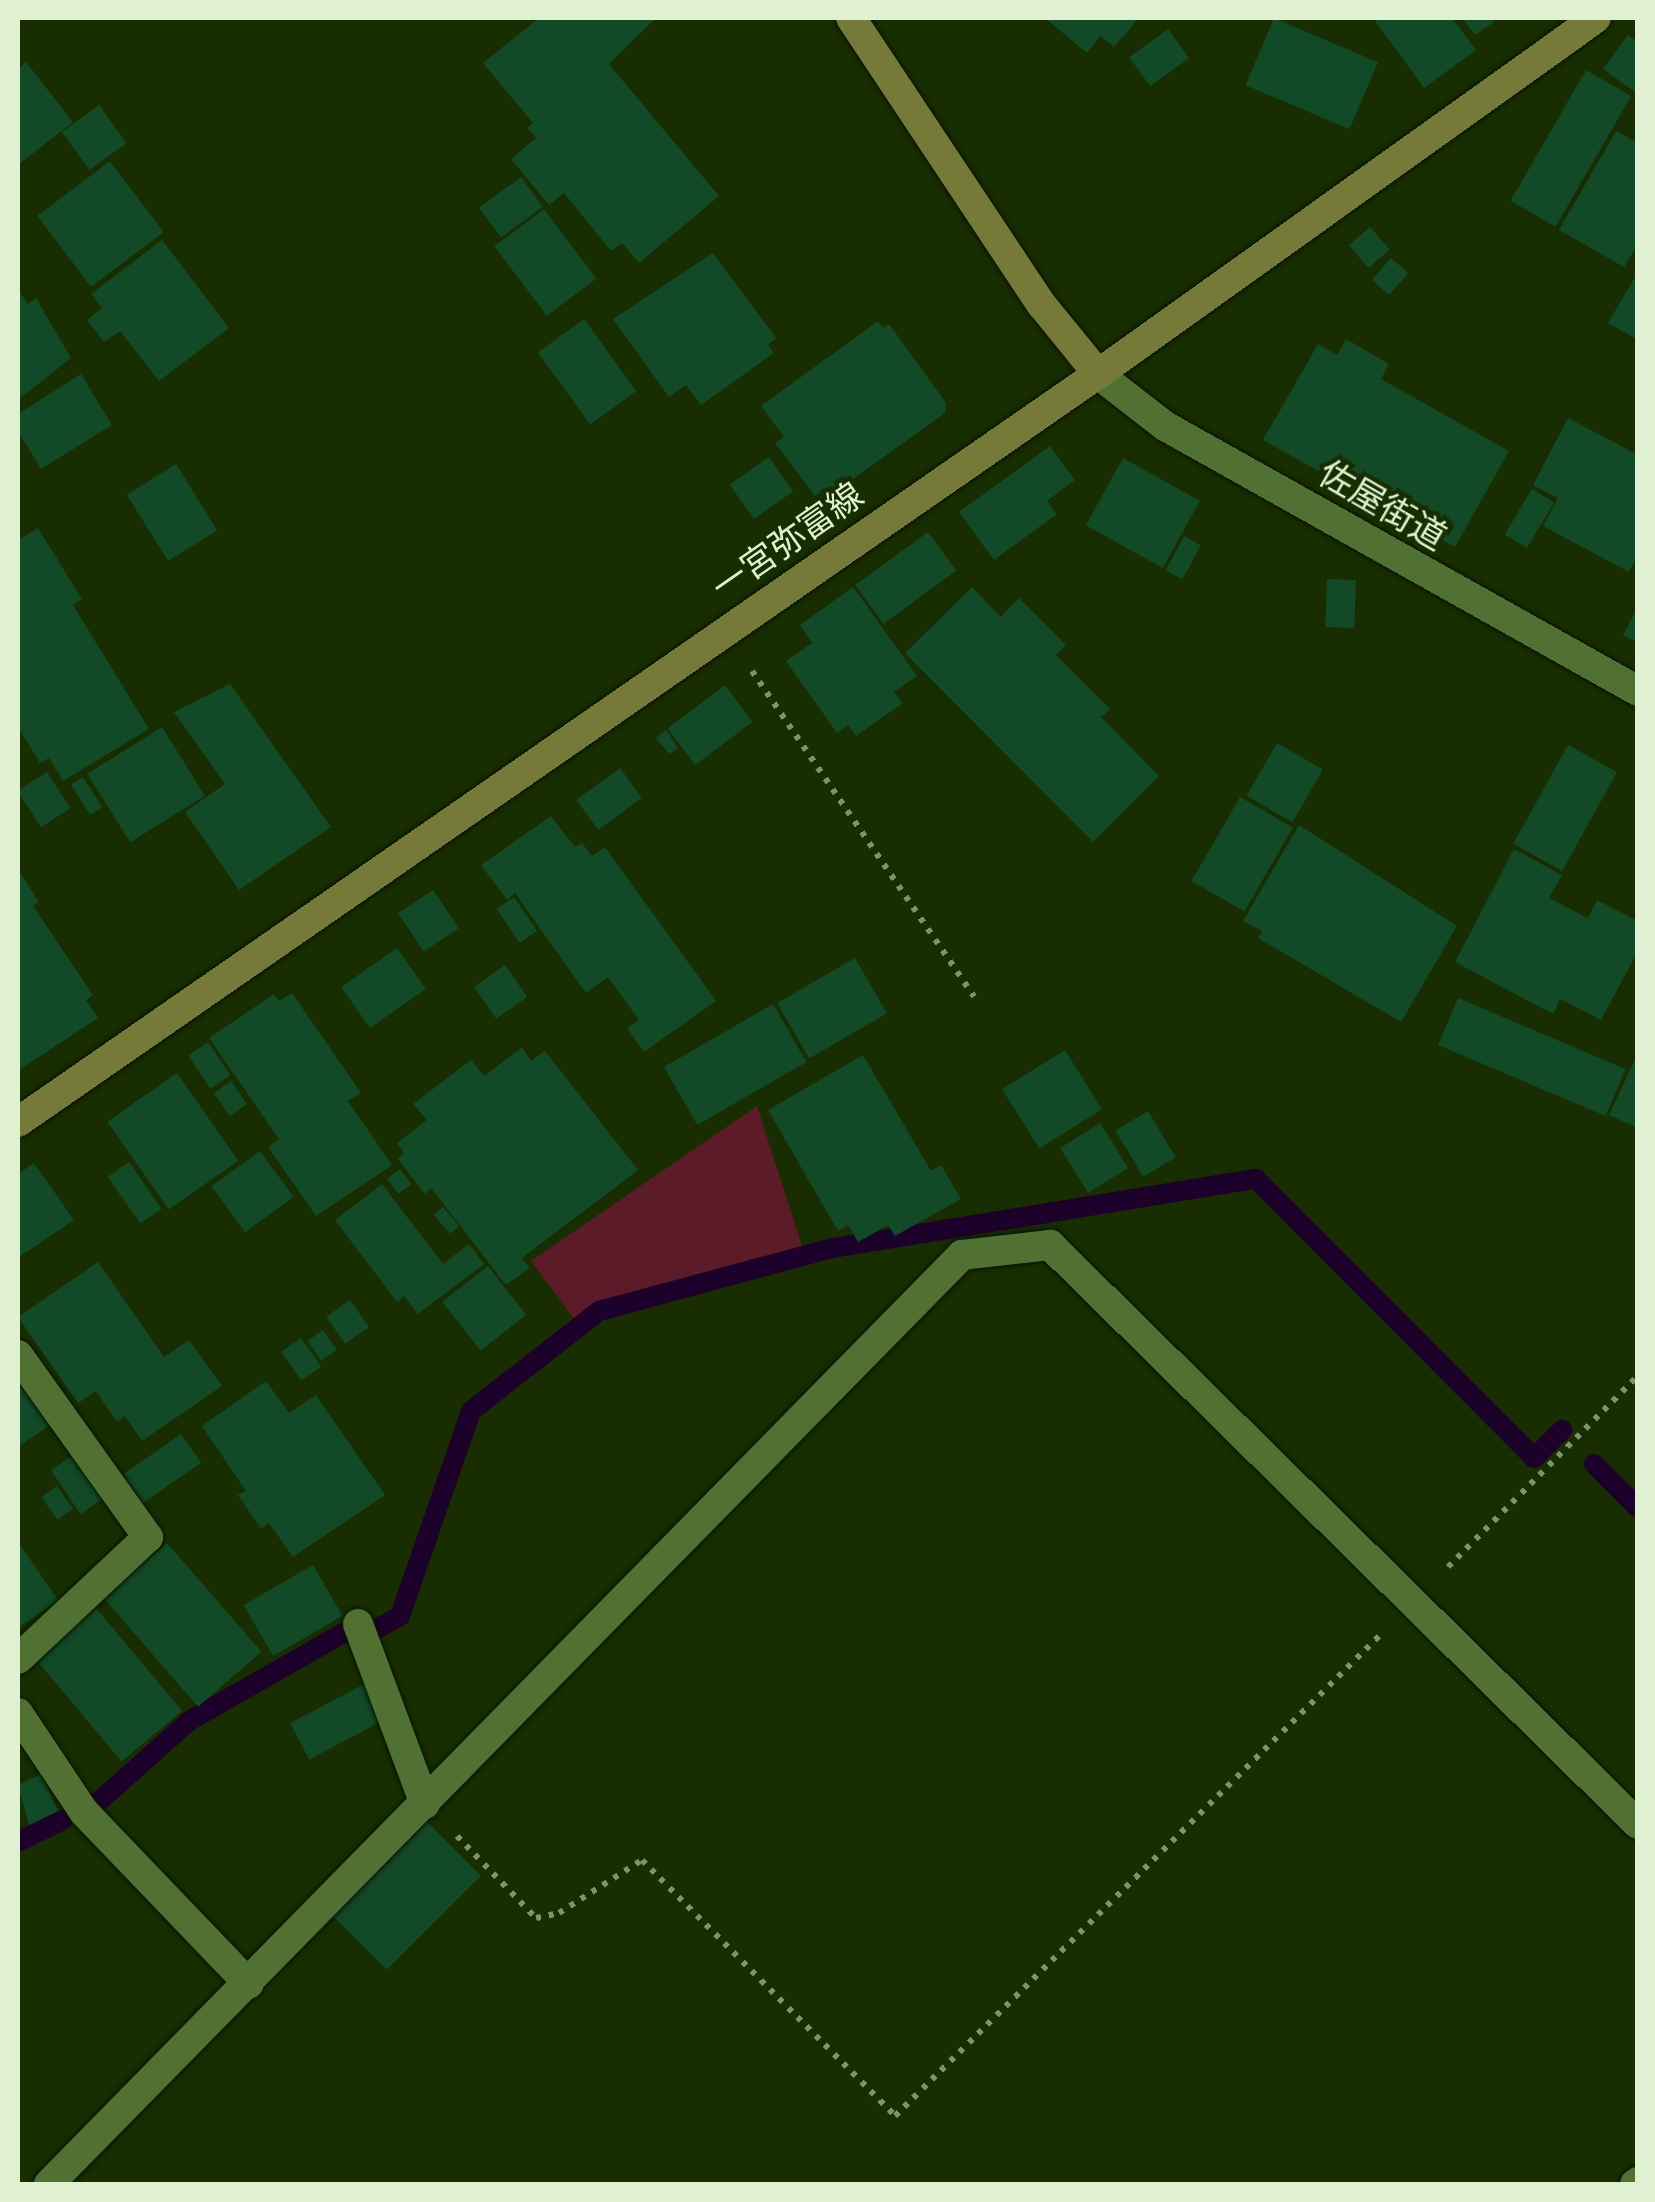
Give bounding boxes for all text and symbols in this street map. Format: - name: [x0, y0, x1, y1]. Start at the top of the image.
- street label: 佐屋街道: [1311, 453, 1453, 559]
- street label: 一宮弥富線: [704, 475, 872, 609]

